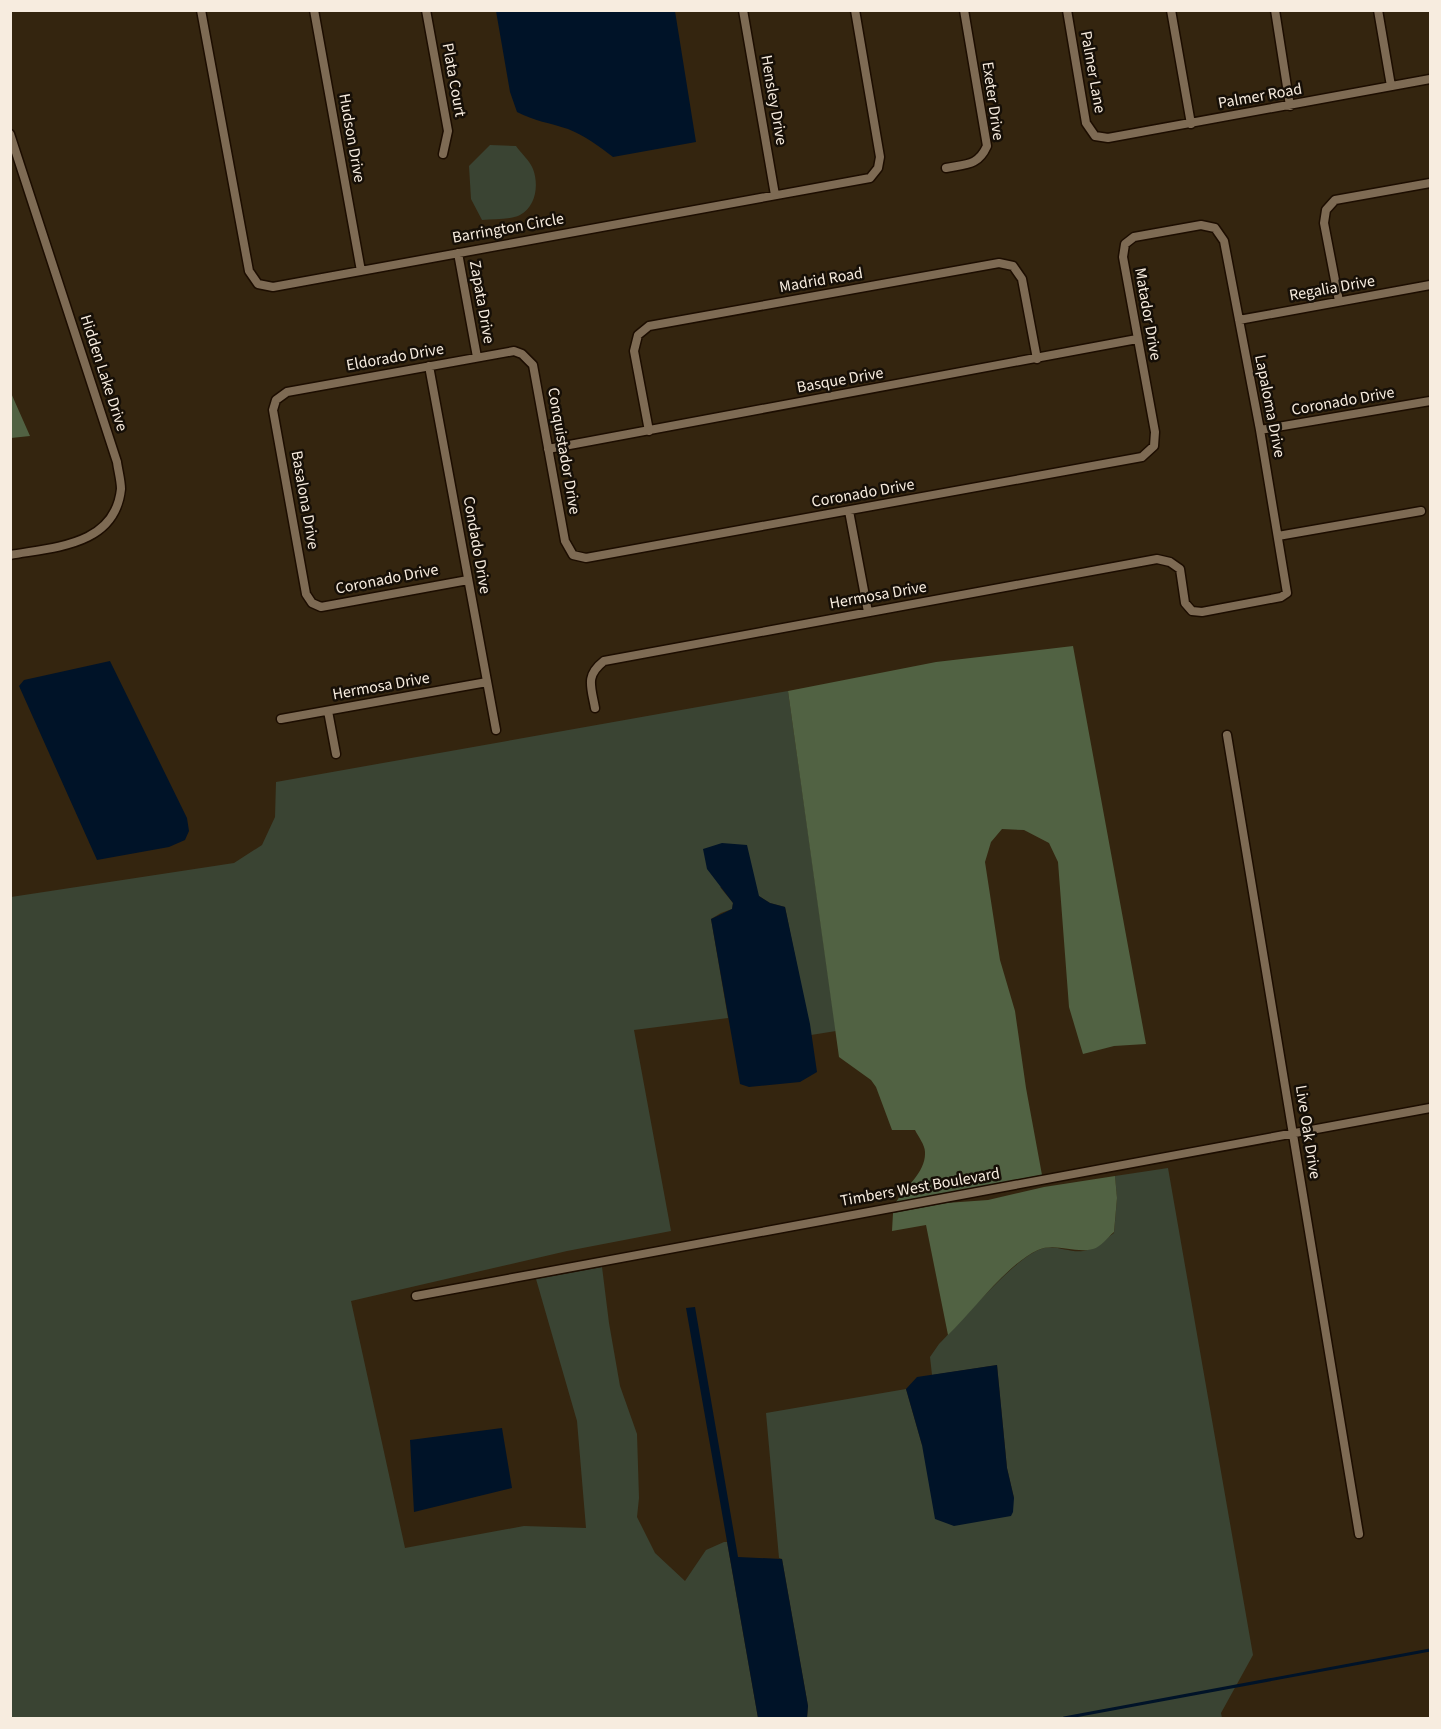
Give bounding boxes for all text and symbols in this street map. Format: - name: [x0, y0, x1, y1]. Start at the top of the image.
- street label: Palmer Lane: [1075, 29, 1111, 115]
- street label: Plata Court: [437, 41, 471, 119]
- street label: Hensley Drive: [755, 53, 793, 147]
- street label: Exeter Drive: [977, 60, 1009, 142]
- street label: Palmer Road: [1216, 78, 1304, 114]
- street label: Hudson Drive: [333, 92, 371, 184]
- street label: Barrington Circle: [450, 207, 566, 249]
- street label: Zapata Drive: [464, 259, 500, 345]
- street label: Madrid Road: [777, 262, 865, 298]
- street label: Matador Drive: [1129, 266, 1167, 362]
- street label: Regalia Drive: [1287, 270, 1377, 306]
- street label: Hidden Lake Drive: [75, 312, 133, 434]
- street label: Eldorado Drive: [344, 338, 446, 376]
- street label: Lapaloma Drive: [1249, 353, 1291, 459]
- street label: Basque Drive: [795, 362, 885, 398]
- street label: Coronado Drive: [1290, 381, 1396, 421]
- street label: Conquistador Drive: [542, 386, 586, 516]
- street label: Basalona Drive: [286, 449, 324, 551]
- street label: Coronado Drive: [810, 473, 916, 513]
- street label: Condado Drive: [458, 494, 496, 596]
- street label: Coronado Drive: [334, 558, 440, 600]
- street label: Hermosa Drive: [828, 576, 928, 614]
- street label: Hermosa Drive: [331, 667, 431, 705]
- street label: Live Oak Drive: [1290, 1083, 1326, 1181]
- street label: Timbers West Boulevard: [838, 1162, 1002, 1212]

